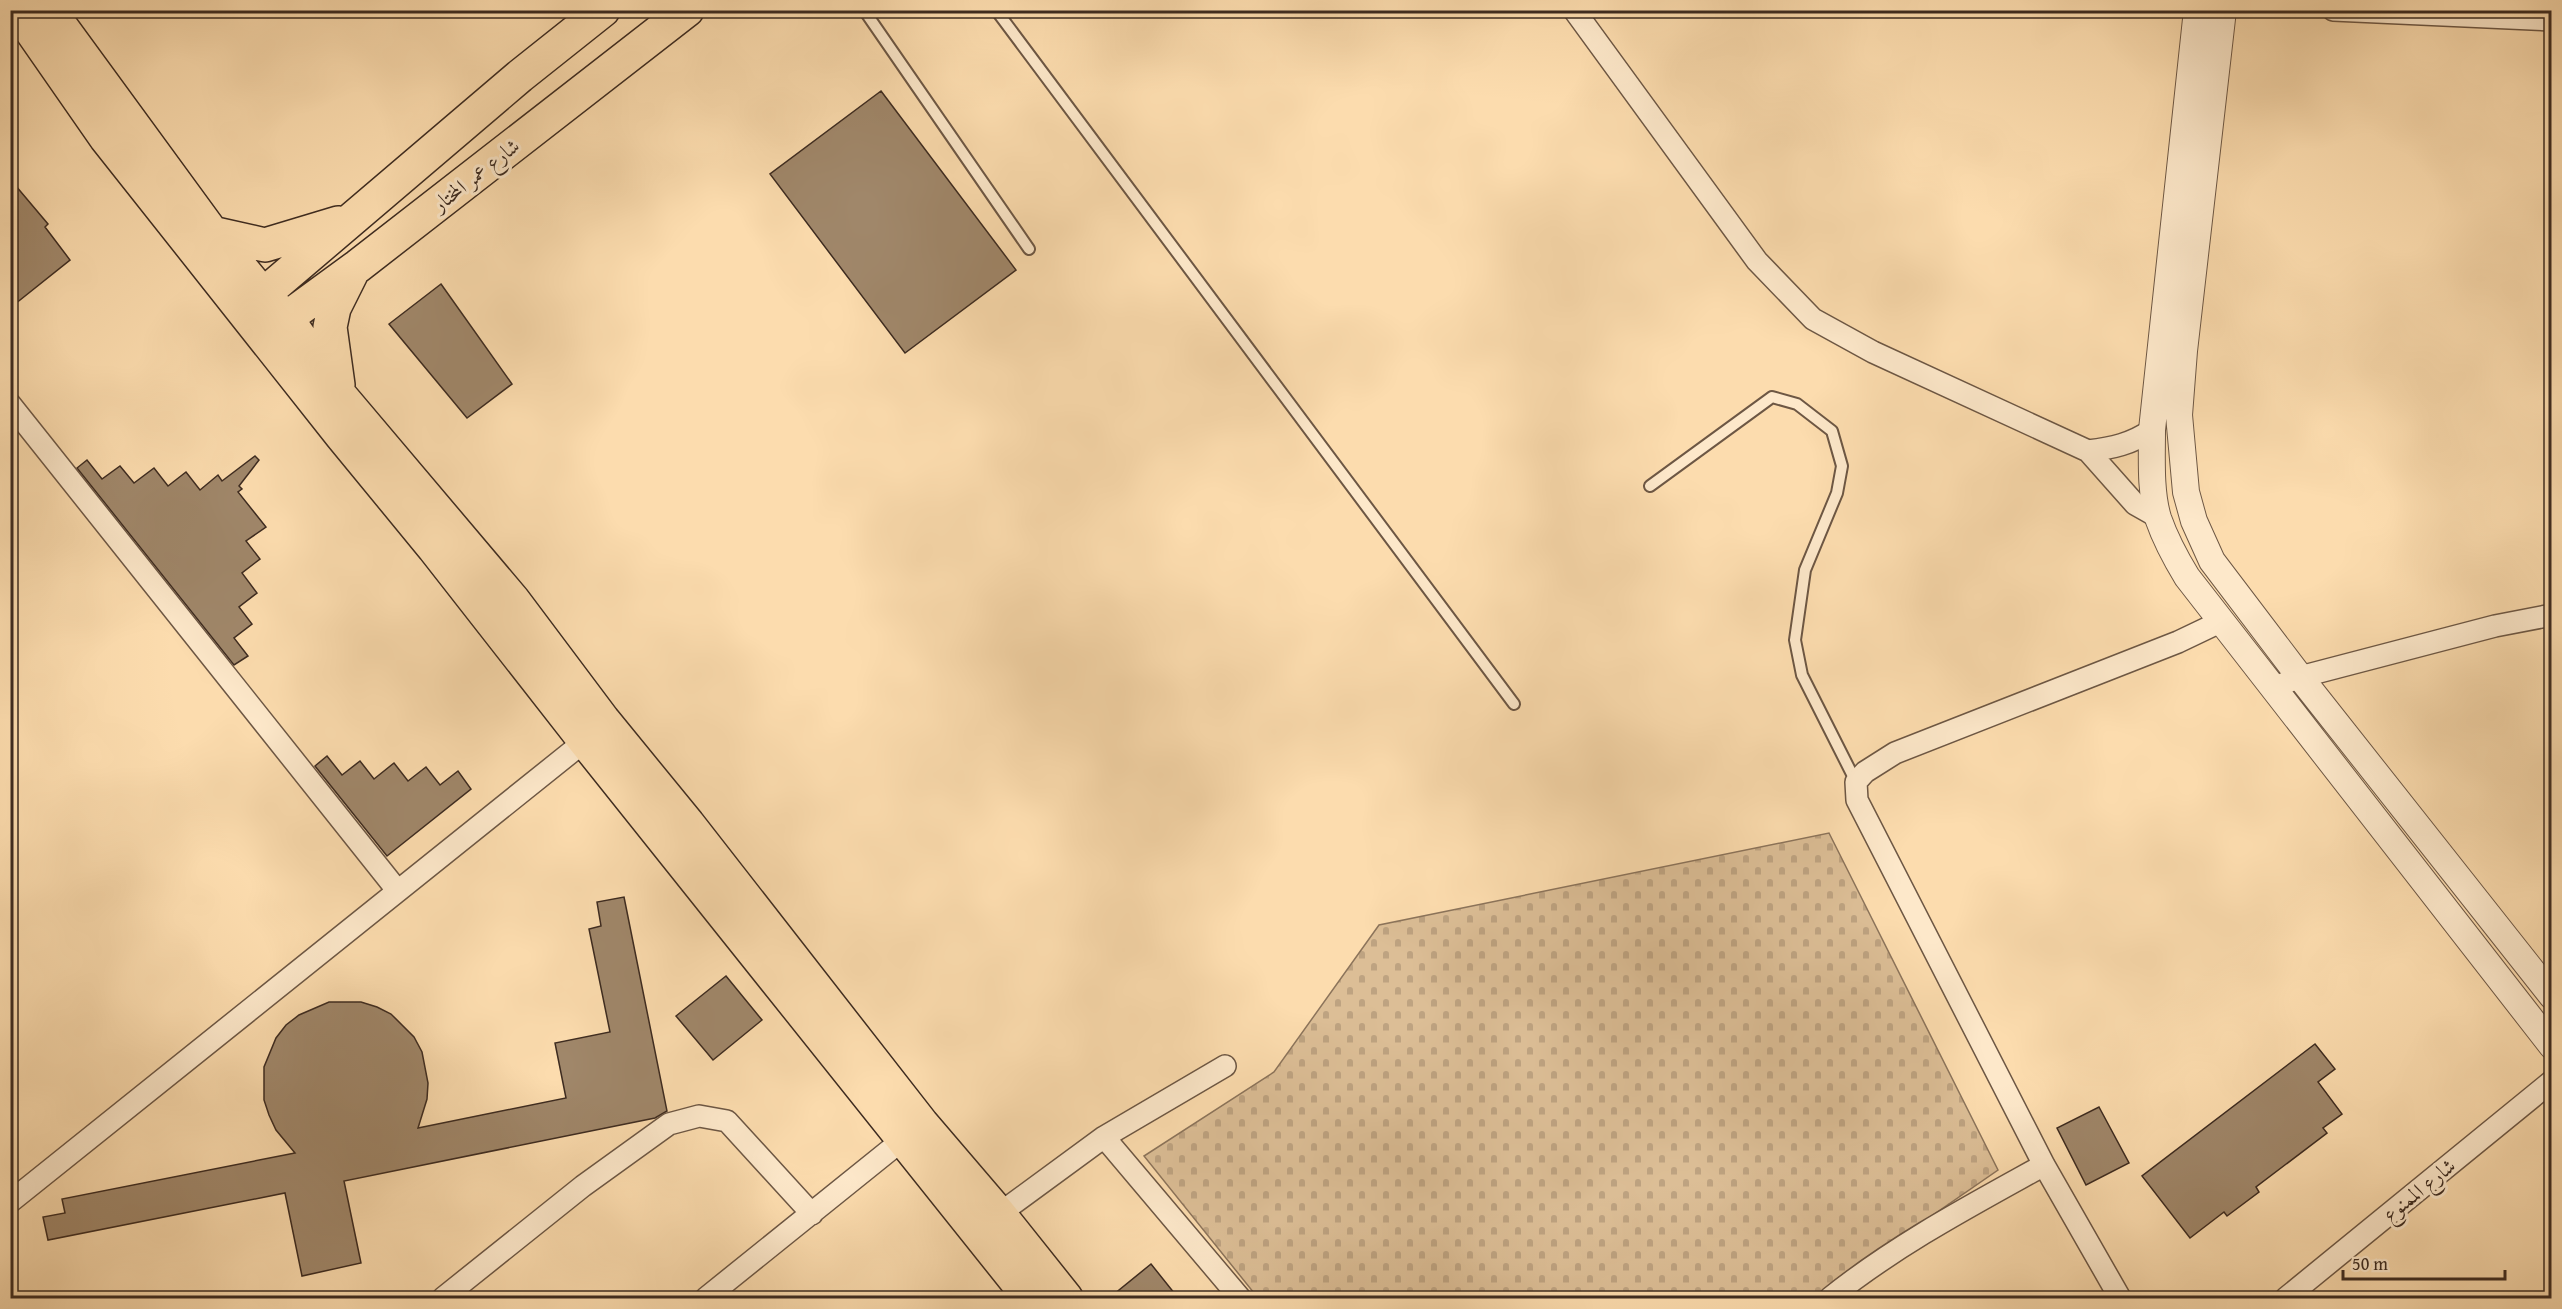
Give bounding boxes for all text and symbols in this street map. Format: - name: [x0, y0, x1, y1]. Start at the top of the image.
- street label: شارع عمر المختار: [424, 130, 528, 222]
- street label: شارع الممنوع: [2375, 1150, 2464, 1231]
- scale bar: [2343, 1243, 2505, 1281]
- text: 50 m: [2352, 1250, 2388, 1277]

